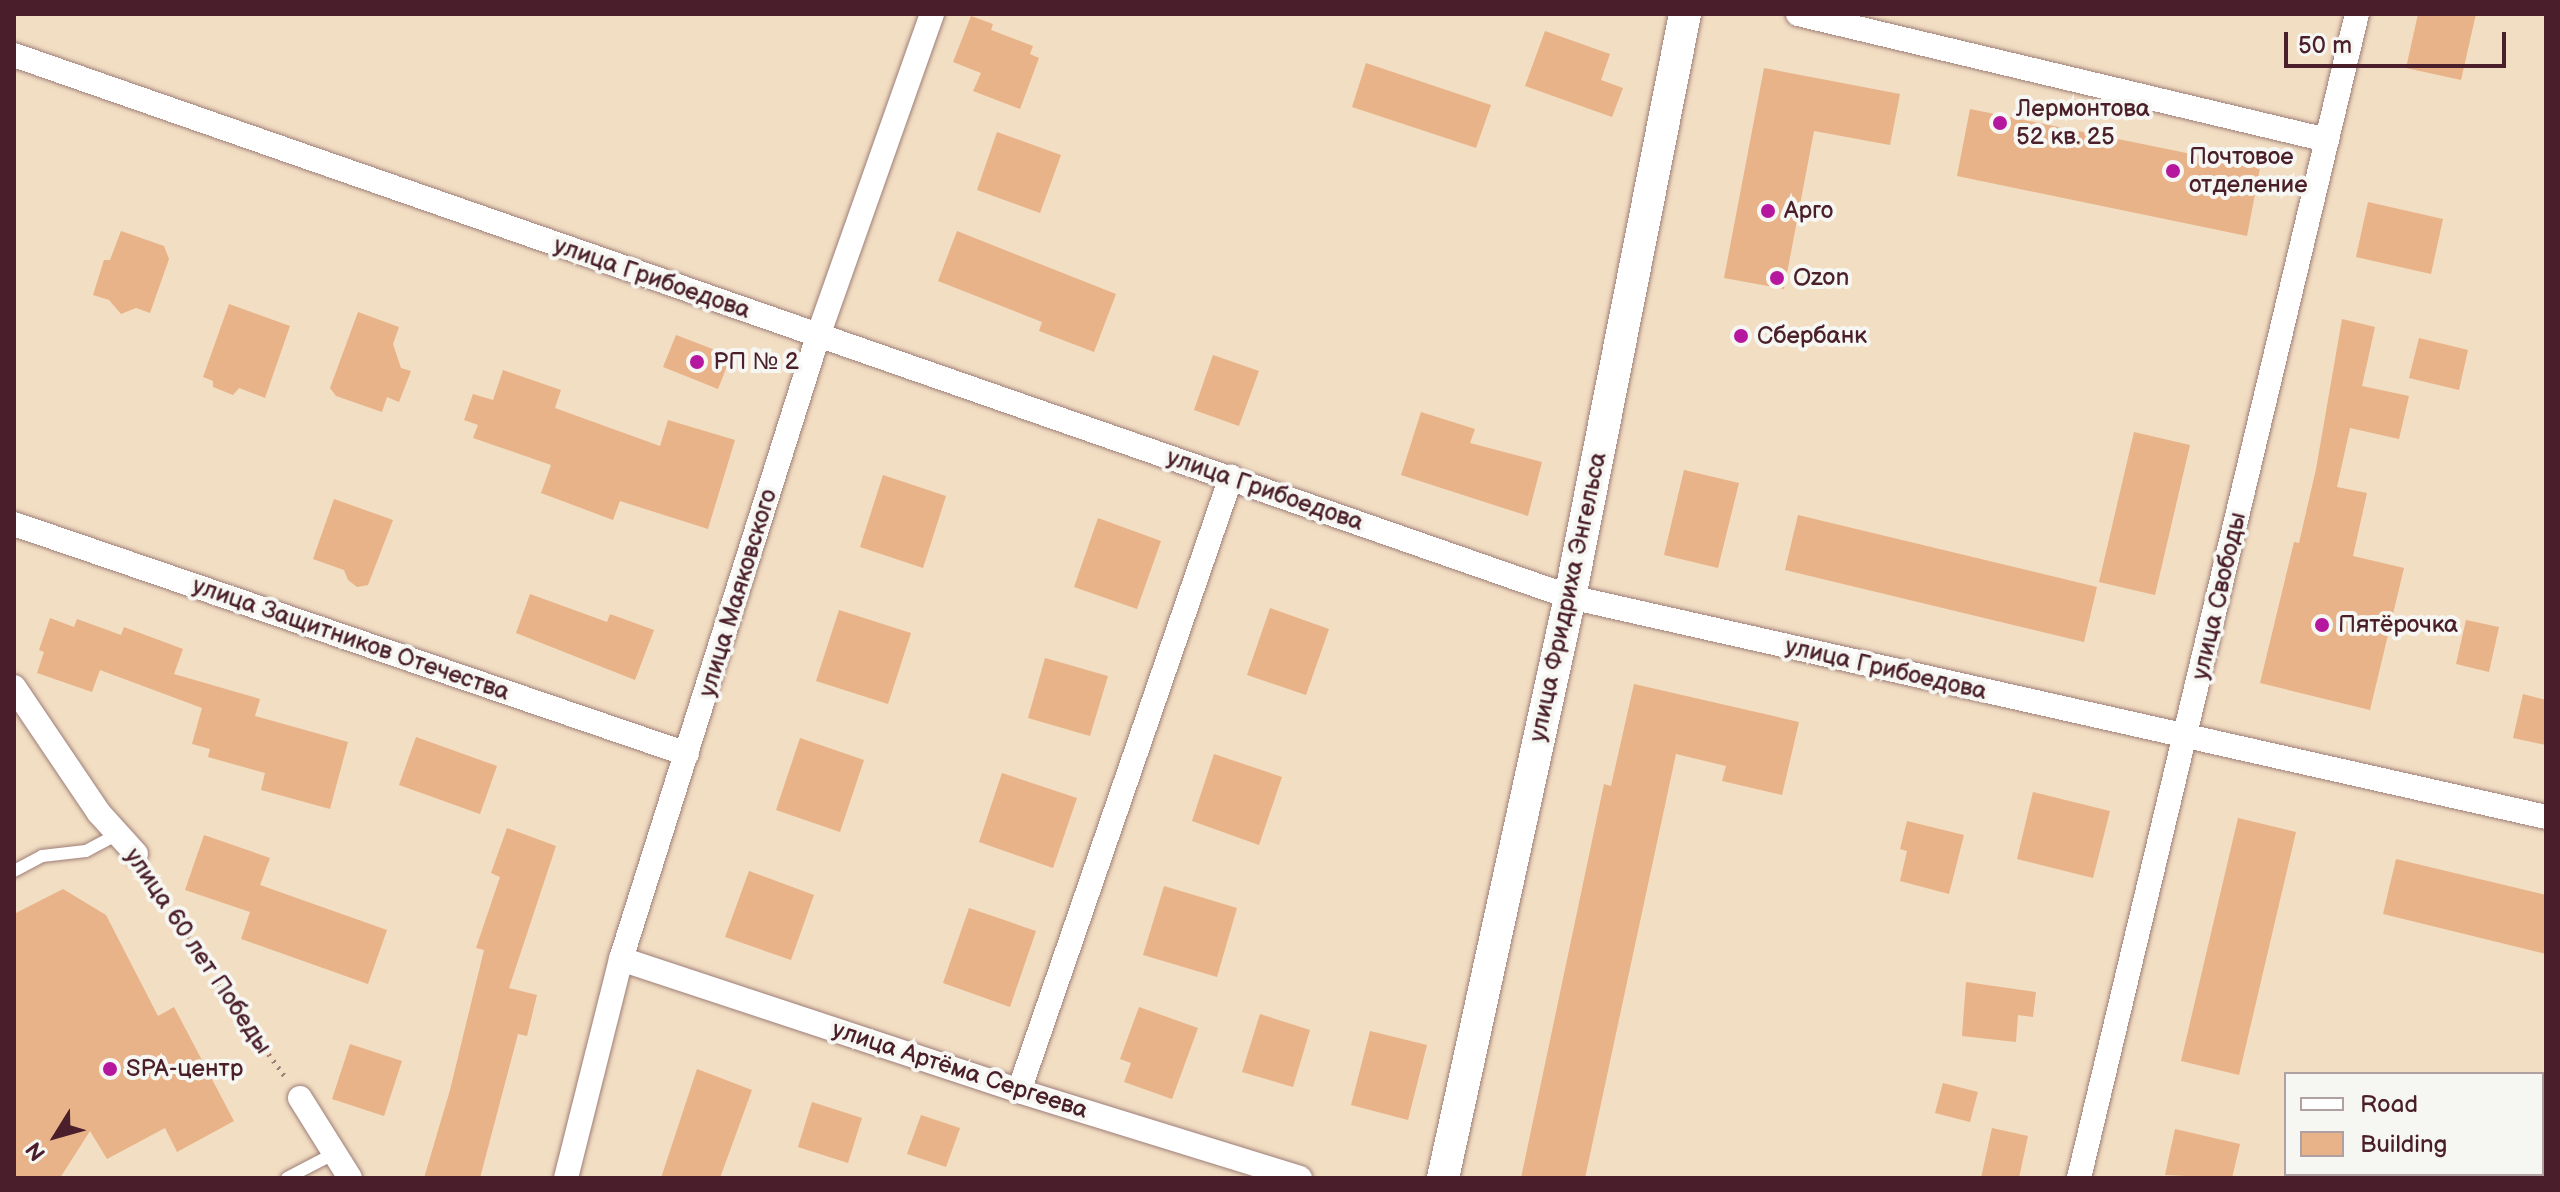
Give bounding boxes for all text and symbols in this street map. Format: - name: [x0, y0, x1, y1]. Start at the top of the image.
- scale bar: [2288, 16, 2510, 66]
- text: 50 m: [2298, 31, 2352, 60]
- place label: Лермонтова 52 кв. 25: [2016, 95, 2150, 151]
- marker: Лермонтова 52 кв. 25: [1991, 114, 2009, 132]
- place label: Почтовое отделение: [2189, 143, 2308, 199]
- marker: Почтовое отделение: [2164, 162, 2182, 180]
- place label: Арго: [1784, 197, 1833, 225]
- marker: Арго: [1759, 202, 1777, 220]
- street label: улица Грибоедова: [550, 231, 754, 325]
- place label: Ozon: [1793, 264, 1849, 292]
- marker: Ozon: [1768, 269, 1786, 287]
- place label: Сбербанк: [1757, 322, 1867, 350]
- marker: Сбербанк: [1732, 327, 1750, 345]
- place label: РП № 2: [713, 348, 799, 376]
- marker: РП № 2: [688, 353, 706, 371]
- street label: улица Грибоедова: [1163, 443, 1367, 537]
- street label: улица Фридриха Энгельса: [1523, 450, 1613, 744]
- street label: улица Маяковского: [693, 486, 783, 700]
- street label: улица Свободы: [2186, 509, 2252, 683]
- street label: улица Защитников Отечества: [189, 571, 513, 707]
- place label: Пятёрочка: [2338, 611, 2458, 639]
- marker: Пятёрочка: [2313, 616, 2331, 634]
- street label: улица Грибоедова: [1782, 632, 1990, 706]
- street label: улица 60 лет Победы: [118, 843, 278, 1059]
- street label: улица Артёма Сергеева: [829, 1015, 1091, 1125]
- place label: SPA-центр: [126, 1055, 243, 1083]
- marker: SPA-центр: [101, 1060, 119, 1078]
- legend: [2284, 1072, 2544, 1176]
- text: Road: [2360, 1090, 2418, 1119]
- north arrow: [16, 1096, 96, 1176]
- text: Building: [2360, 1130, 2447, 1159]
- text: N: [21, 1136, 52, 1165]

